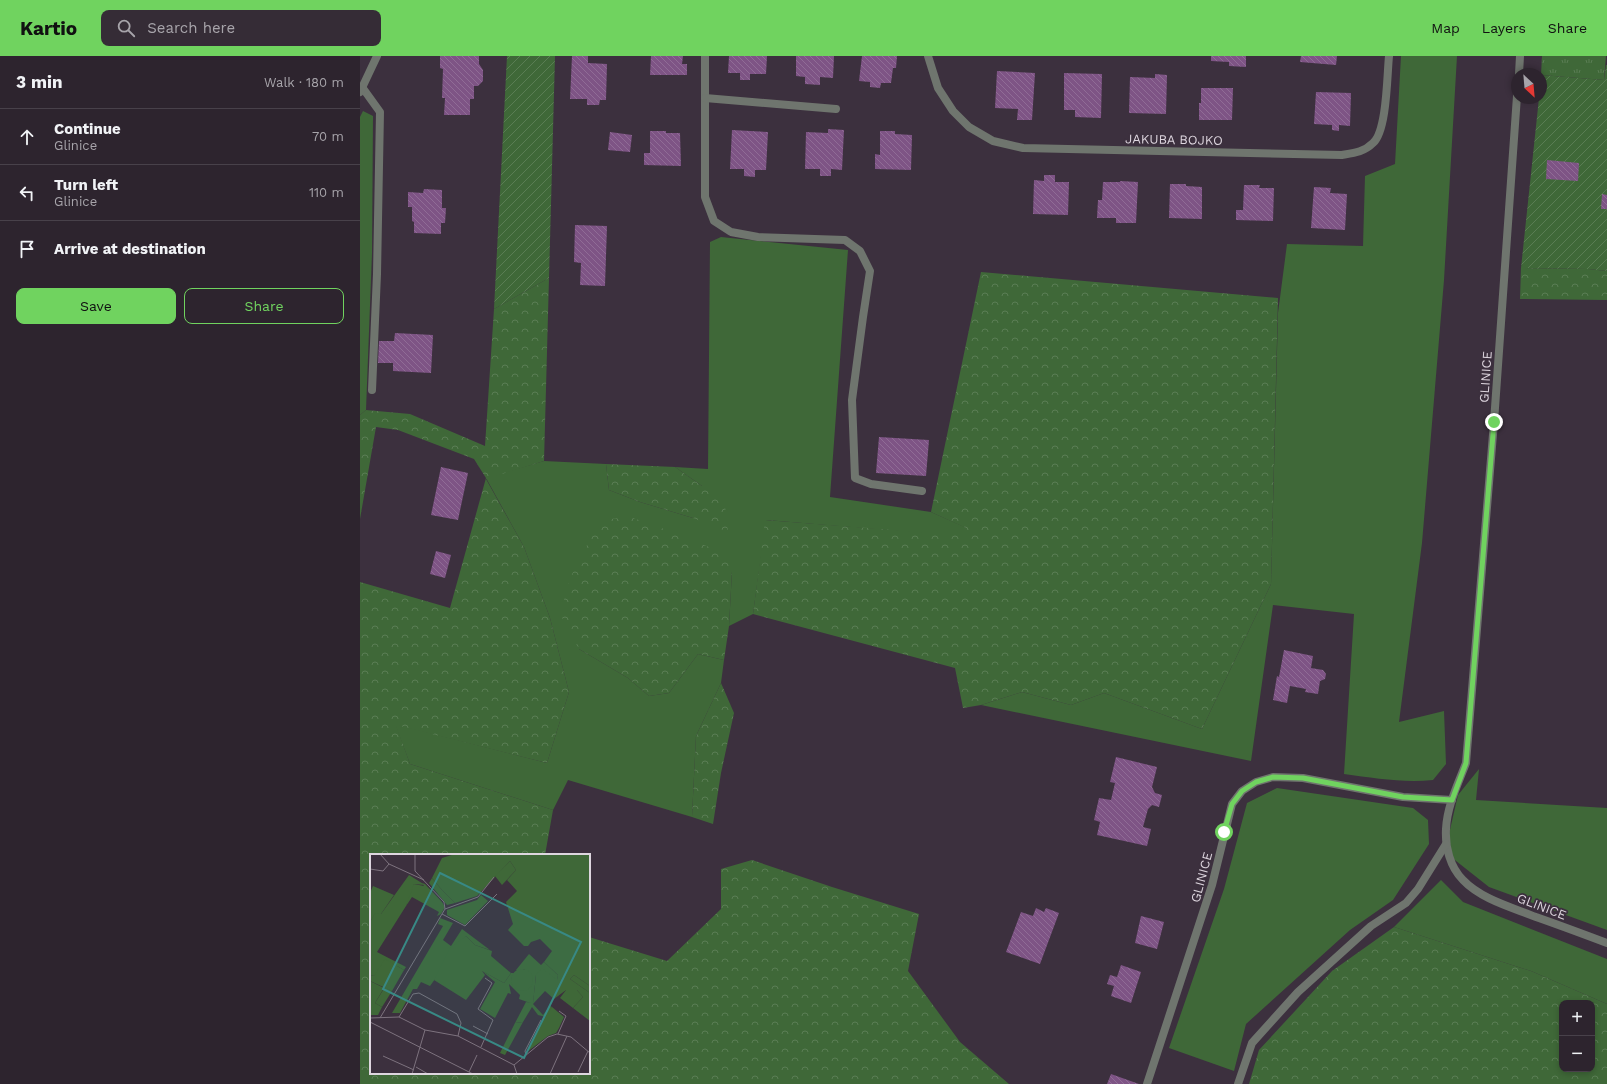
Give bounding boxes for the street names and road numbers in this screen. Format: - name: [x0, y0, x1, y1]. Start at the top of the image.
- street label: JAKUBA BOJKO: [1125, 131, 1223, 148]
- street label: GLINICE: [1476, 351, 1495, 403]
- street label: GLINICE: [1188, 850, 1215, 904]
- street label: GLINICE: [1515, 890, 1569, 923]

